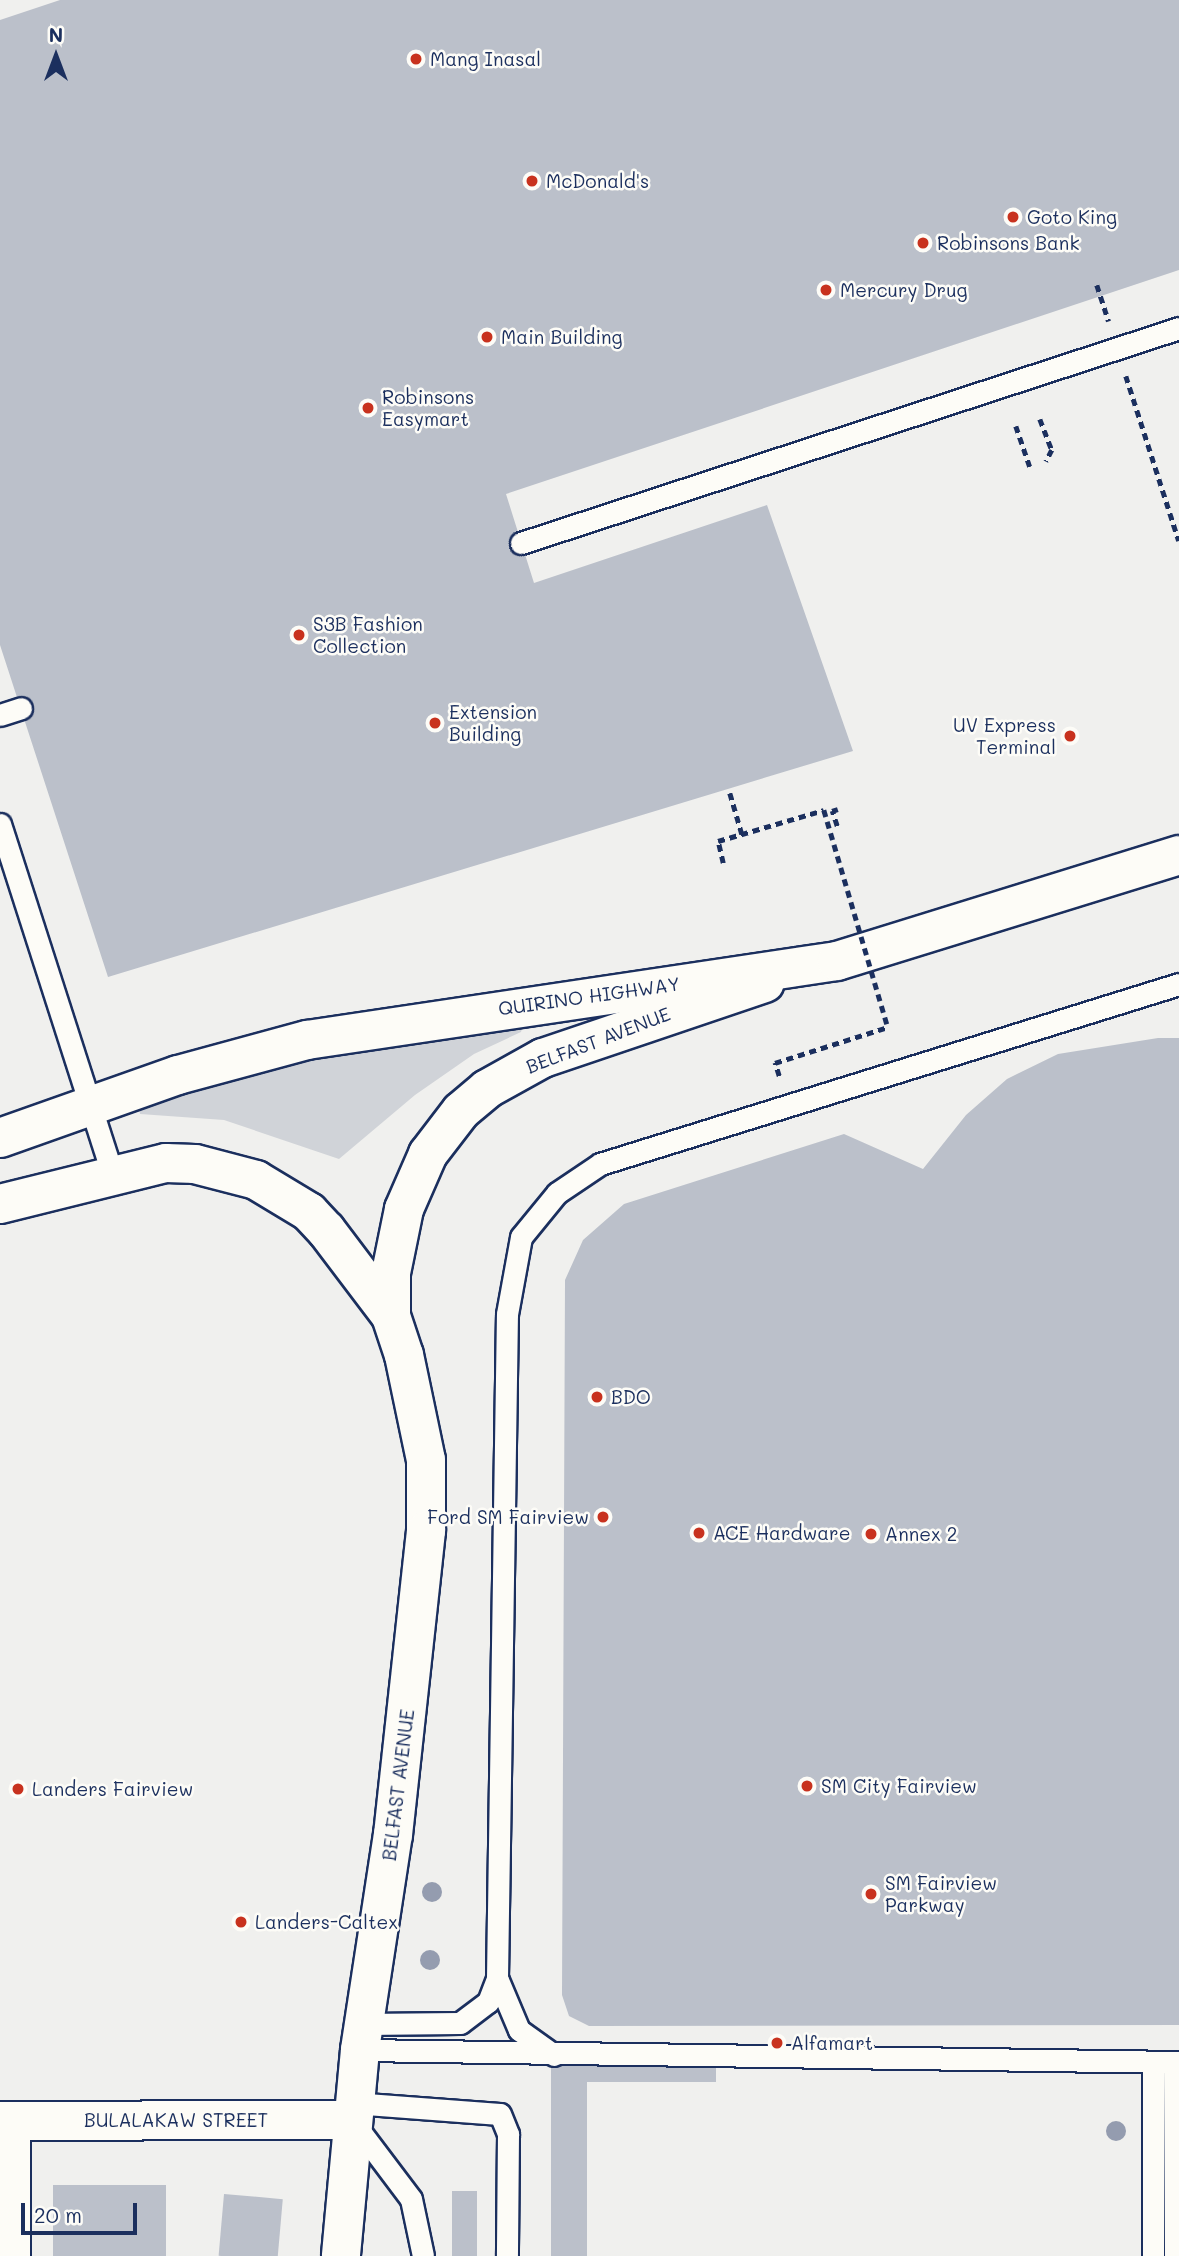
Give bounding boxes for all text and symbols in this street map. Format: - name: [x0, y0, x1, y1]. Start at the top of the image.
- north arrow: [21, 21, 91, 91]
- text: N: [49, 22, 63, 47]
- place label: Mang Inasal: [430, 48, 541, 70]
- marker: Mang Inasal: [408, 51, 424, 67]
- place label: McDonald's: [546, 170, 649, 192]
- marker: McDonald's: [524, 173, 540, 189]
- place label: Goto King: [1027, 206, 1117, 228]
- marker: Goto King: [1005, 209, 1021, 225]
- place label: Robinsons Bank: [937, 232, 1079, 254]
- marker: Robinsons Bank: [915, 235, 931, 251]
- place label: Mercury Drug: [840, 279, 968, 301]
- marker: Mercury Drug: [818, 282, 834, 298]
- place label: Main Building: [501, 326, 623, 348]
- marker: Main Building: [479, 329, 495, 345]
- place label: Robinsons Easymart: [382, 386, 474, 430]
- marker: Robinsons Easymart: [360, 400, 376, 416]
- place label: S3B Fashion Collection: [313, 613, 423, 657]
- marker: S3B Fashion Collection: [291, 627, 307, 643]
- place label: Extension Building: [449, 701, 537, 745]
- place label: UV Express Terminal: [953, 714, 1056, 758]
- marker: Extension Building: [427, 715, 443, 731]
- marker: UV Express Terminal: [1062, 728, 1078, 744]
- street label: QUIRINO HIGHWAY: [497, 972, 681, 1020]
- street label: BELFAST AVENUE: [523, 1002, 673, 1078]
- place label: BDO: [611, 1386, 651, 1408]
- marker: BDO: [589, 1389, 605, 1405]
- place label: Ford SM Fairview: [427, 1506, 589, 1528]
- marker: Ford SM Fairview: [595, 1509, 611, 1525]
- place label: ACE Hardware: [713, 1522, 850, 1544]
- place label: Annex 2: [885, 1523, 957, 1545]
- marker: ACE Hardware: [691, 1525, 707, 1541]
- marker: Annex 2: [863, 1526, 879, 1542]
- street label: BELFAST AVENUE: [377, 1708, 419, 1862]
- place label: SM City Fairview: [821, 1775, 977, 1797]
- place label: Landers Fairview: [32, 1778, 193, 1800]
- marker: SM City Fairview: [799, 1778, 815, 1794]
- marker: Landers Fairview: [10, 1781, 26, 1797]
- place label: SM Fairview Parkway: [885, 1872, 997, 1916]
- marker: SM Fairview Parkway: [863, 1886, 879, 1902]
- place label: Landers-Caltex: [255, 1911, 398, 1933]
- marker: Landers-Caltex: [233, 1914, 249, 1930]
- place label: Alfamart: [791, 2032, 873, 2054]
- marker: Alfamart: [769, 2035, 785, 2051]
- street label: BULALAKAW STREET: [84, 2109, 268, 2131]
- scale bar: [24, 2190, 140, 2234]
- text: 20 m: [34, 2201, 82, 2228]

